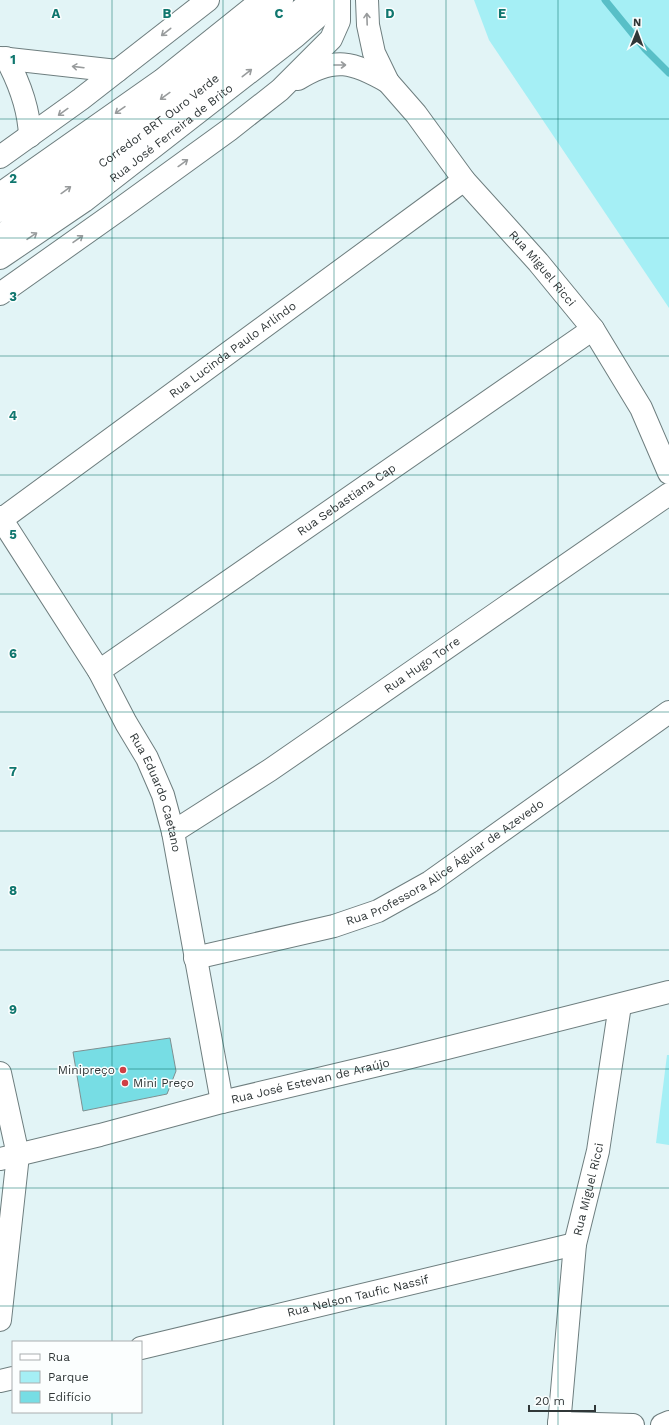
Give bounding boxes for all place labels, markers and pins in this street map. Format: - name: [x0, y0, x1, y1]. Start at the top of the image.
- place label: Minipreço: [58, 1063, 115, 1077]
- marker: Minipreço: [118, 1065, 128, 1075]
- place label: Mini Preço: [133, 1076, 194, 1090]
- marker: Mini Preço: [120, 1078, 130, 1088]

